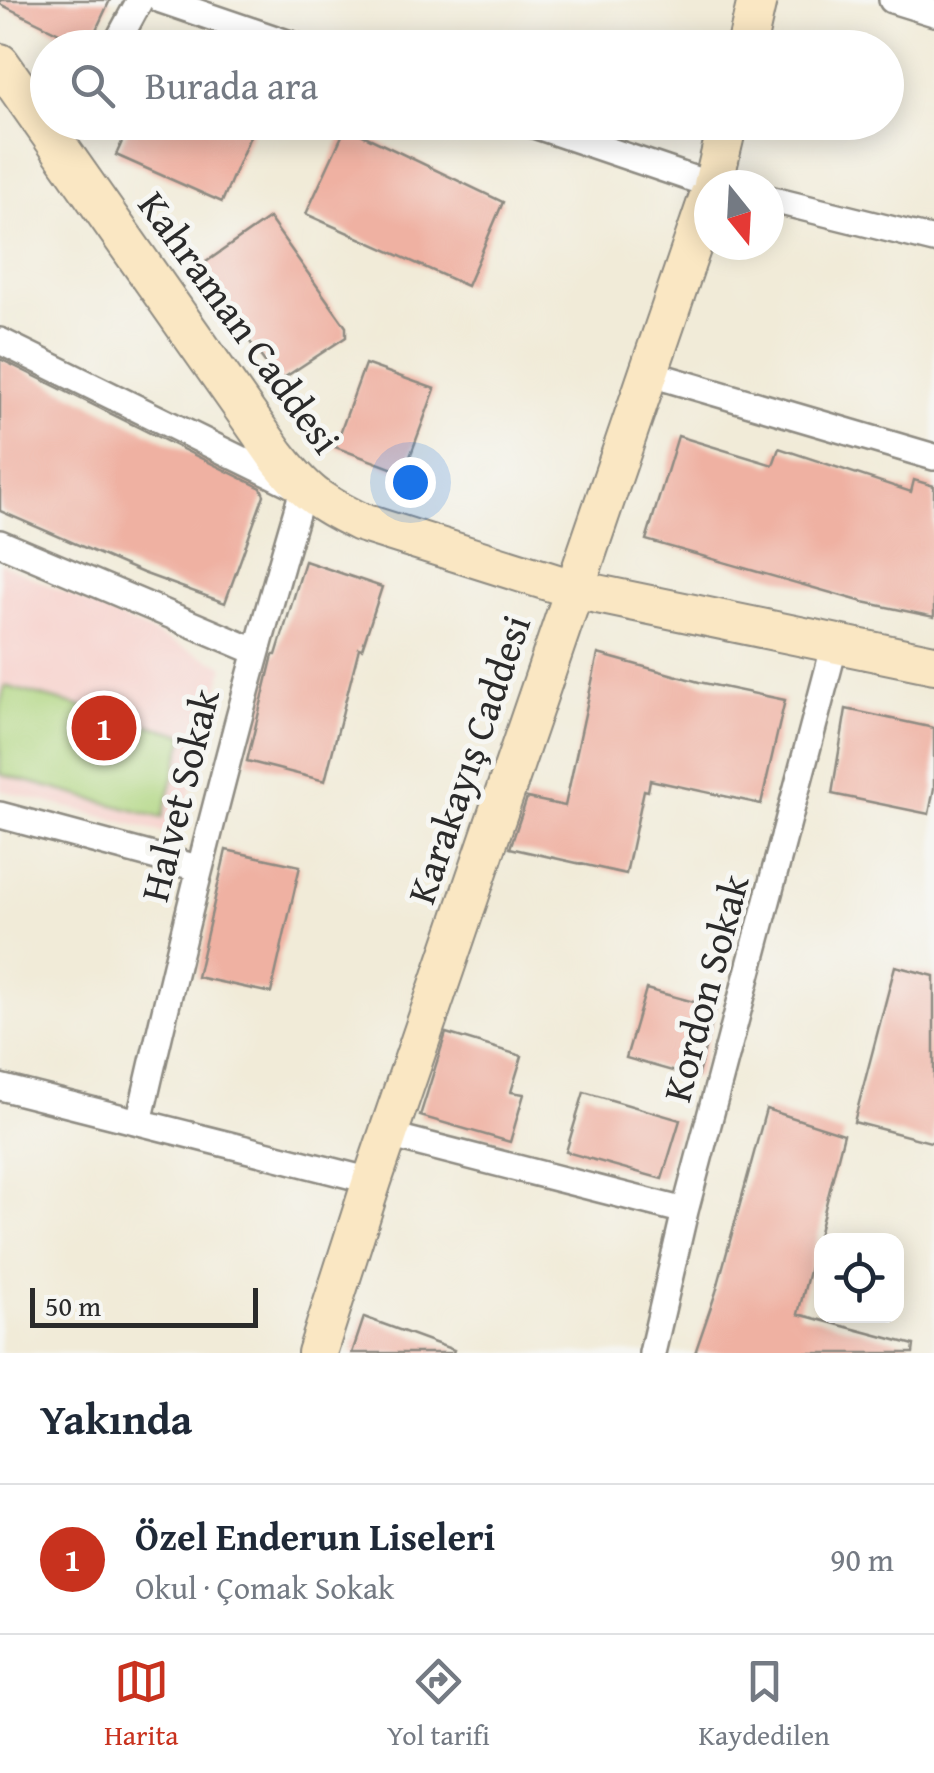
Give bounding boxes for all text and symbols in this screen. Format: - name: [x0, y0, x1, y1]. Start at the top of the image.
- search box: [30, 30, 904, 140]
- text: Burada ara: [145, 57, 318, 113]
- icon: search: [65, 58, 120, 113]
- north arrow: [694, 170, 784, 260]
- street label: Kahraman Caddesi: [124, 178, 356, 466]
- your location: [385, 457, 436, 508]
- street label: Karakayış Caddesi: [391, 607, 545, 911]
- street label: Halvet Sokak: [124, 682, 234, 907]
- pin: 1: [72, 690, 136, 766]
- street label: Kordon Sokak: [646, 867, 764, 1108]
- map controls: [814, 1233, 904, 1323]
- button: locate: [814, 1233, 904, 1323]
- scale bar: [30, 1283, 258, 1328]
- text: 50 m: [45, 1285, 101, 1326]
- text: Yakında: [40, 1388, 192, 1449]
- text: Özel Enderun Liseleri: [135, 1508, 495, 1564]
- text: 1: [64, 1536, 81, 1583]
- text: 90 m: [830, 1536, 894, 1583]
- text: Okul · Çomak Sokak: [135, 1564, 394, 1611]
- tab: Harita: [104, 1654, 179, 1755]
- tab: Yol tarifi: [387, 1654, 490, 1755]
- tab: Kaydedilen: [698, 1654, 830, 1755]

